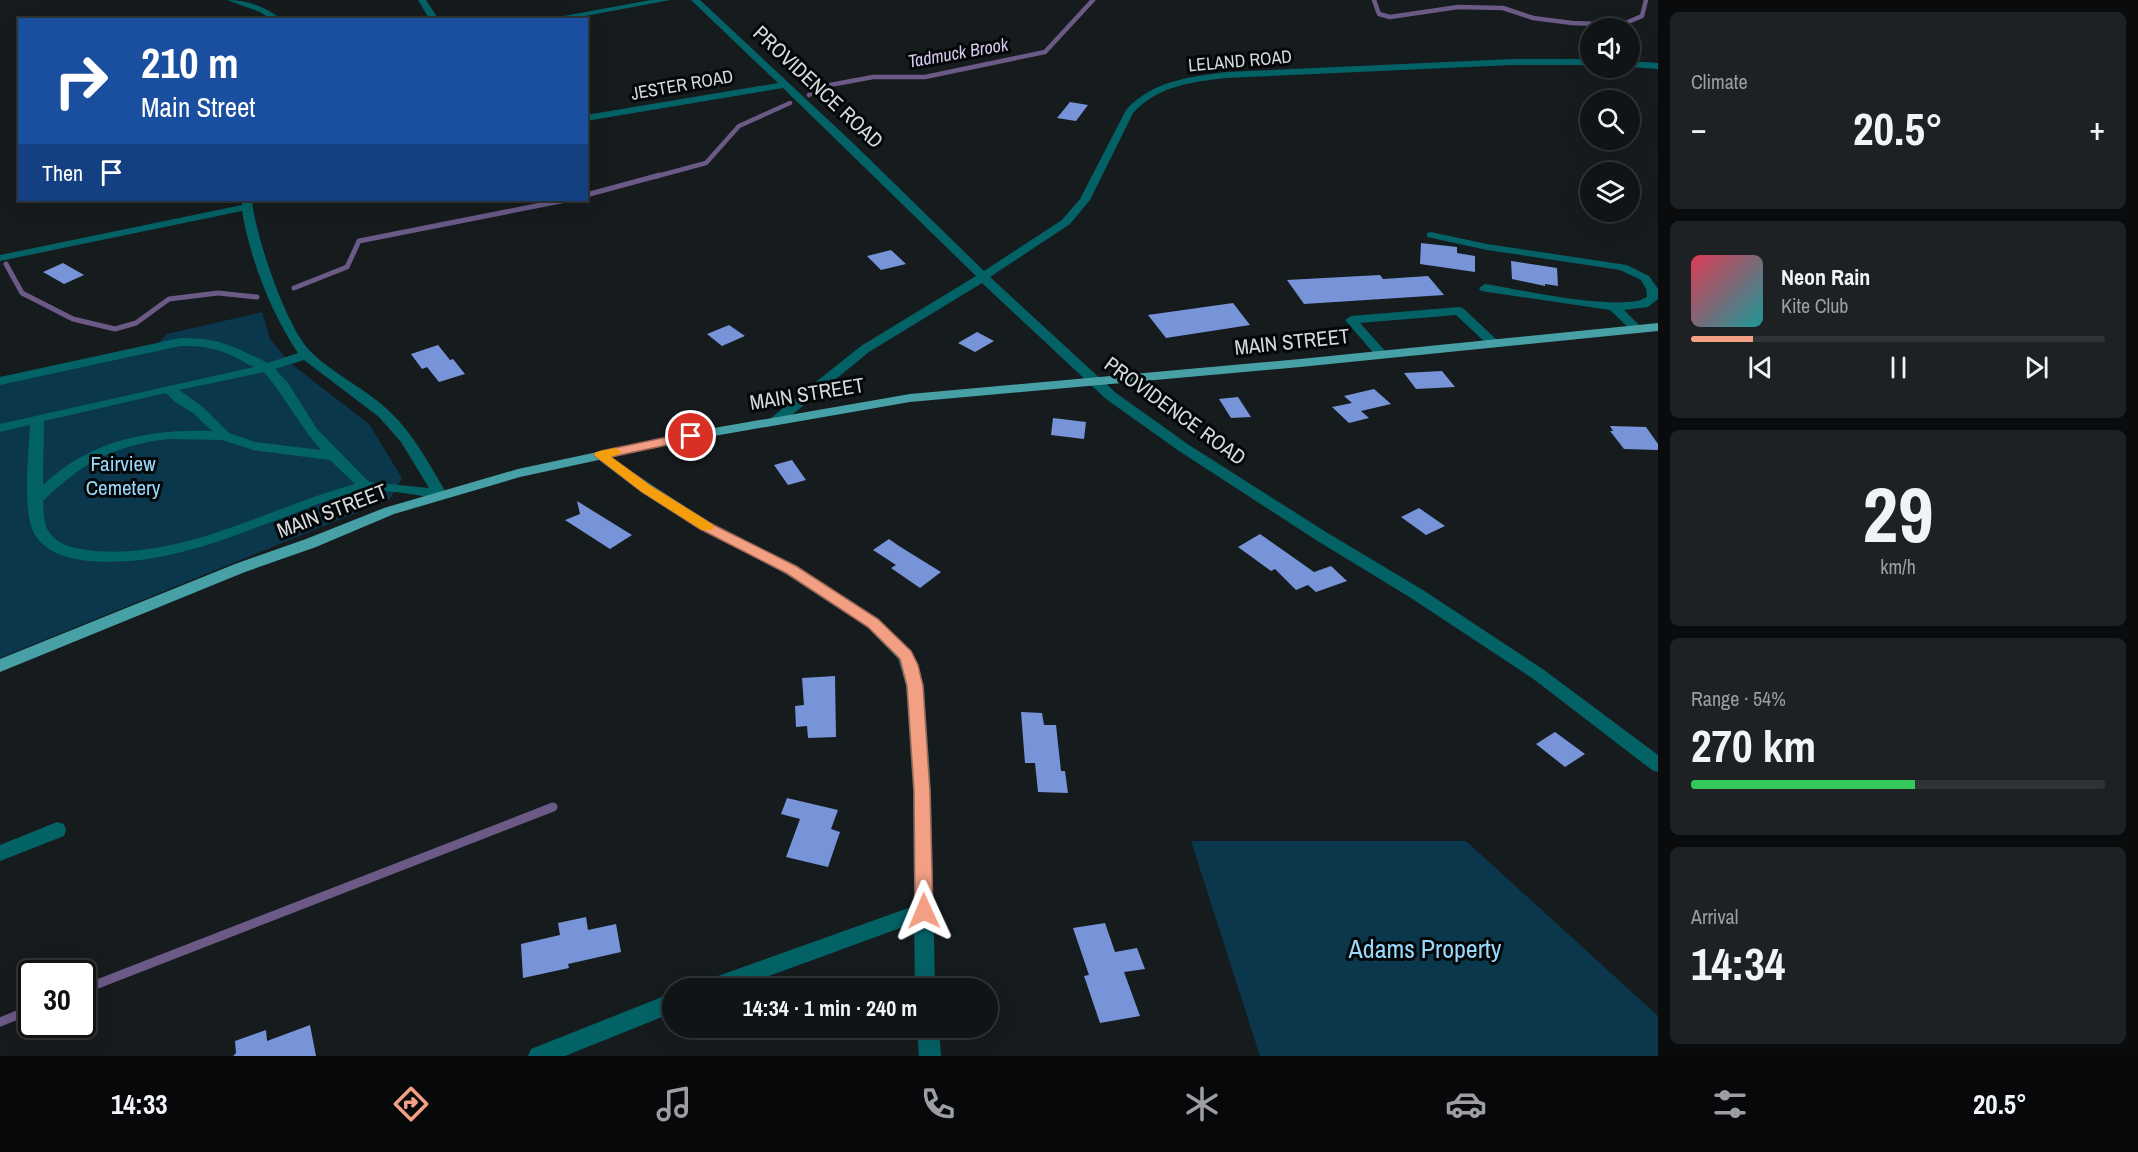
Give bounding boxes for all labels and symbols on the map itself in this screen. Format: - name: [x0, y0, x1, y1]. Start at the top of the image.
- street label: PROVIDENCE ROAD: [747, 19, 890, 155]
- water label: Tadmuck Brook: [906, 31, 1011, 74]
- street label: LELAND ROAD: [1187, 44, 1293, 77]
- street label: JESTER ROAD: [629, 63, 735, 106]
- street label: MAIN STREET: [1233, 321, 1352, 362]
- street label: PROVIDENCE ROAD: [1099, 349, 1252, 472]
- street label: MAIN STREET: [747, 370, 867, 417]
- pin: [665, 410, 716, 461]
- park label: Fairview Cemetery: [86, 449, 161, 502]
- street label: MAIN STREET: [273, 476, 392, 545]
- position arrow: [892, 879, 956, 943]
- park label: Adams Property: [1348, 931, 1502, 966]
- speed limit sign: 30: [18, 960, 96, 1038]

